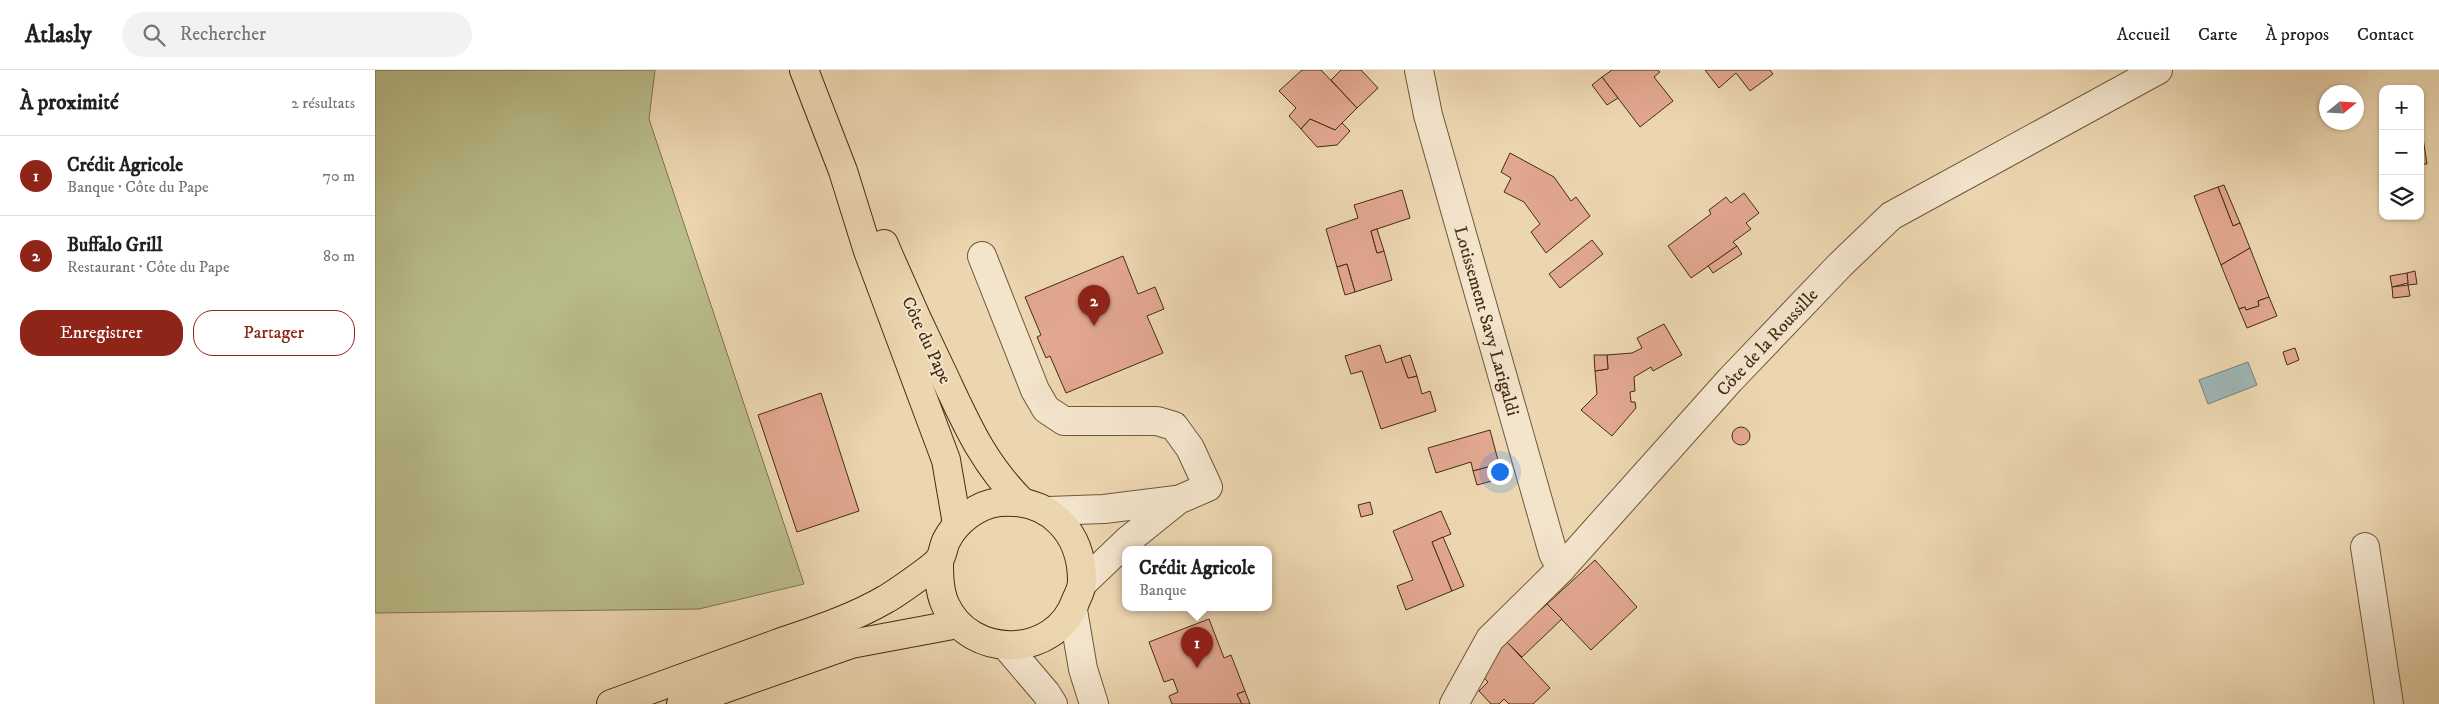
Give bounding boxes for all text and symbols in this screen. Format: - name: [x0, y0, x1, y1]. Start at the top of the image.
- search box: [122, 12, 472, 57]
- text: Atlasly: [25, 20, 92, 50]
- icon: search: [140, 21, 168, 49]
- text: Rechercher: [180, 23, 266, 46]
- text: Accueil: [2117, 24, 2170, 46]
- text: Carte: [2198, 24, 2237, 46]
- text: À propos: [2265, 24, 2329, 46]
- text: Contact: [2357, 24, 2414, 46]
- north arrow: [2319, 85, 2364, 130]
- map controls: [2379, 85, 2424, 220]
- button: +: [2379, 85, 2424, 130]
- text: À proximité: [20, 90, 119, 116]
- text: 2 résultats: [291, 93, 355, 113]
- button: −: [2379, 130, 2424, 175]
- text: Crédit Agricole: [67, 154, 183, 177]
- text: 1: [33, 166, 39, 186]
- text: 70 m: [323, 166, 355, 186]
- button: layers: [2379, 175, 2424, 220]
- text: Banque · Côte du Pape: [67, 177, 209, 197]
- street label: Lotissement Savy Larigaldi: [1448, 224, 1524, 419]
- text: Buffalo Grill: [67, 234, 162, 257]
- text: 2: [32, 246, 40, 266]
- text: 80 m: [323, 246, 355, 266]
- text: Restaurant · Côte du Pape: [67, 257, 230, 277]
- street label: Côte de la Roussille: [1712, 284, 1823, 401]
- pin: 2: [1078, 285, 1110, 326]
- street label: Côte du Pape: [896, 293, 956, 388]
- button: Enregistrer: [20, 310, 183, 356]
- button: Partager: [193, 310, 355, 356]
- your location: [1487, 459, 1513, 485]
- popup: [1122, 546, 1272, 611]
- text: Crédit Agricole: [1139, 557, 1255, 580]
- text: Banque: [1139, 580, 1186, 600]
- pin: 1: [1181, 627, 1213, 668]

